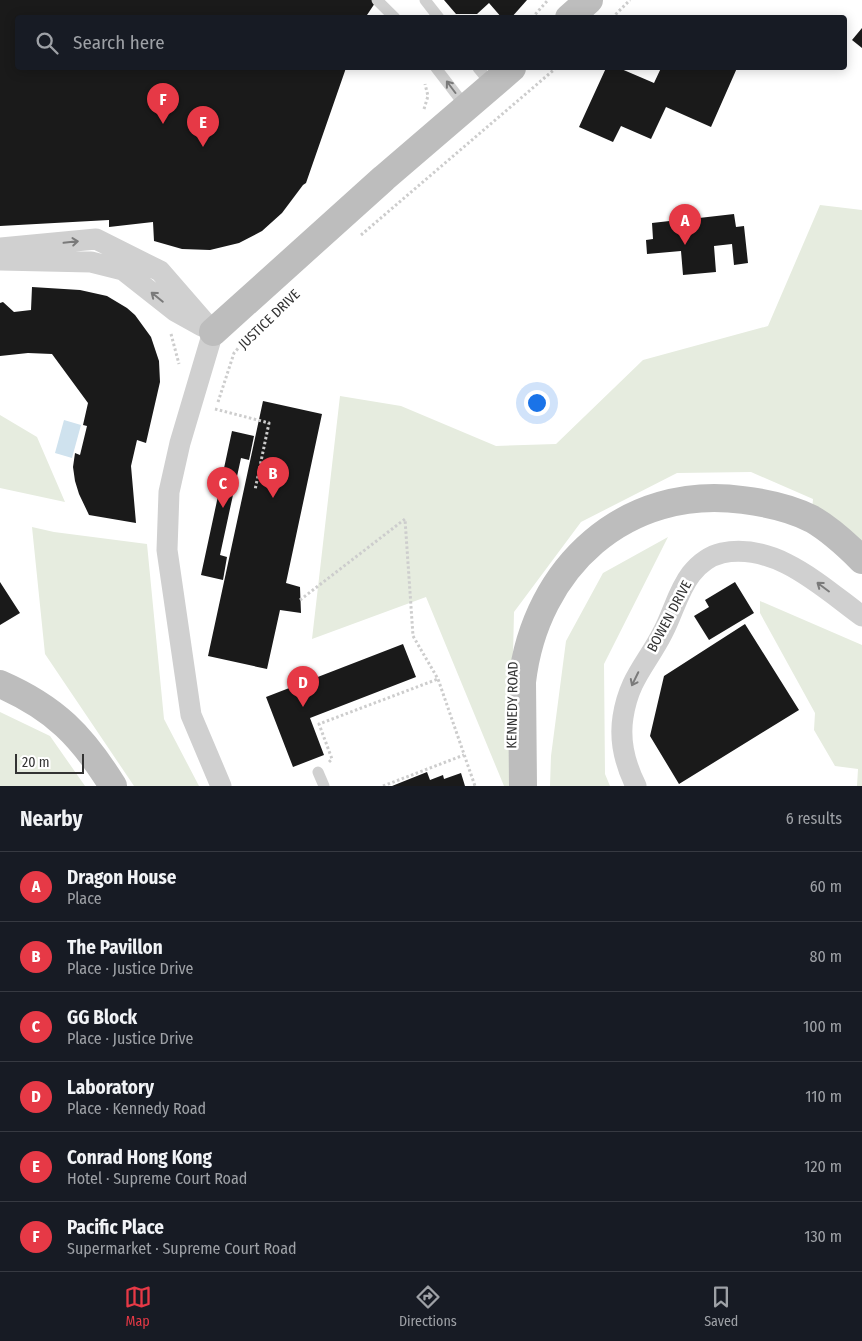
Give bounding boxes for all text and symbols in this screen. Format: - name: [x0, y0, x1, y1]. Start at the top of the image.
- search box: [15, 15, 847, 70]
- icon: search: [33, 29, 61, 57]
- text: Search here: [73, 31, 165, 54]
- one-way arrow: [446, 80, 456, 94]
- pin: F: [147, 83, 179, 124]
- pin: E: [187, 106, 219, 147]
- pin: A: [669, 204, 701, 245]
- one-way arrow: [63, 237, 79, 246]
- street label: JUSTICE DRIVE: [235, 286, 304, 353]
- one-way arrow: [150, 292, 164, 302]
- your location: [524, 390, 550, 416]
- pin: B: [257, 457, 289, 498]
- pin: C: [207, 467, 239, 508]
- street label: BOWEN DRIVE: [644, 577, 696, 655]
- one-way arrow: [816, 582, 830, 592]
- street label: KENNEDY ROAD: [503, 661, 522, 749]
- pin: D: [287, 666, 319, 707]
- one-way arrow: [629, 671, 639, 686]
- scale bar: [15, 751, 84, 774]
- text: 20 m: [22, 754, 50, 771]
- text: Nearby: [20, 806, 82, 832]
- text: 6 results: [786, 809, 842, 828]
- text: Dragon House: [67, 866, 176, 889]
- text: A: [32, 877, 40, 896]
- text: 60 m: [810, 877, 842, 896]
- text: Place: [67, 889, 102, 908]
- text: The Pavillon: [67, 936, 163, 959]
- text: B: [32, 947, 40, 966]
- text: 80 m: [810, 947, 842, 966]
- text: Place · Justice Drive: [67, 959, 193, 978]
- text: GG Block: [67, 1006, 137, 1029]
- text: C: [32, 1017, 40, 1036]
- text: 100 m: [803, 1017, 842, 1036]
- text: Place · Justice Drive: [67, 1029, 193, 1048]
- text: Laboratory: [67, 1076, 154, 1099]
- text: D: [31, 1087, 41, 1106]
- text: 110 m: [805, 1087, 842, 1106]
- text: Place · Kennedy Road: [67, 1099, 206, 1118]
- text: Conrad Hong Kong: [67, 1146, 212, 1169]
- text: E: [32, 1157, 40, 1176]
- text: 120 m: [804, 1157, 842, 1176]
- text: Hotel · Supreme Court Road: [67, 1169, 247, 1188]
- text: Pacific Place: [67, 1216, 164, 1239]
- text: F: [32, 1227, 40, 1246]
- text: 130 m: [804, 1227, 842, 1246]
- text: Supermarket · Supreme Court Road: [67, 1239, 297, 1258]
- tab: Map: [124, 1283, 152, 1330]
- tab: Directions: [399, 1283, 457, 1330]
- tab: Saved: [704, 1283, 738, 1330]

